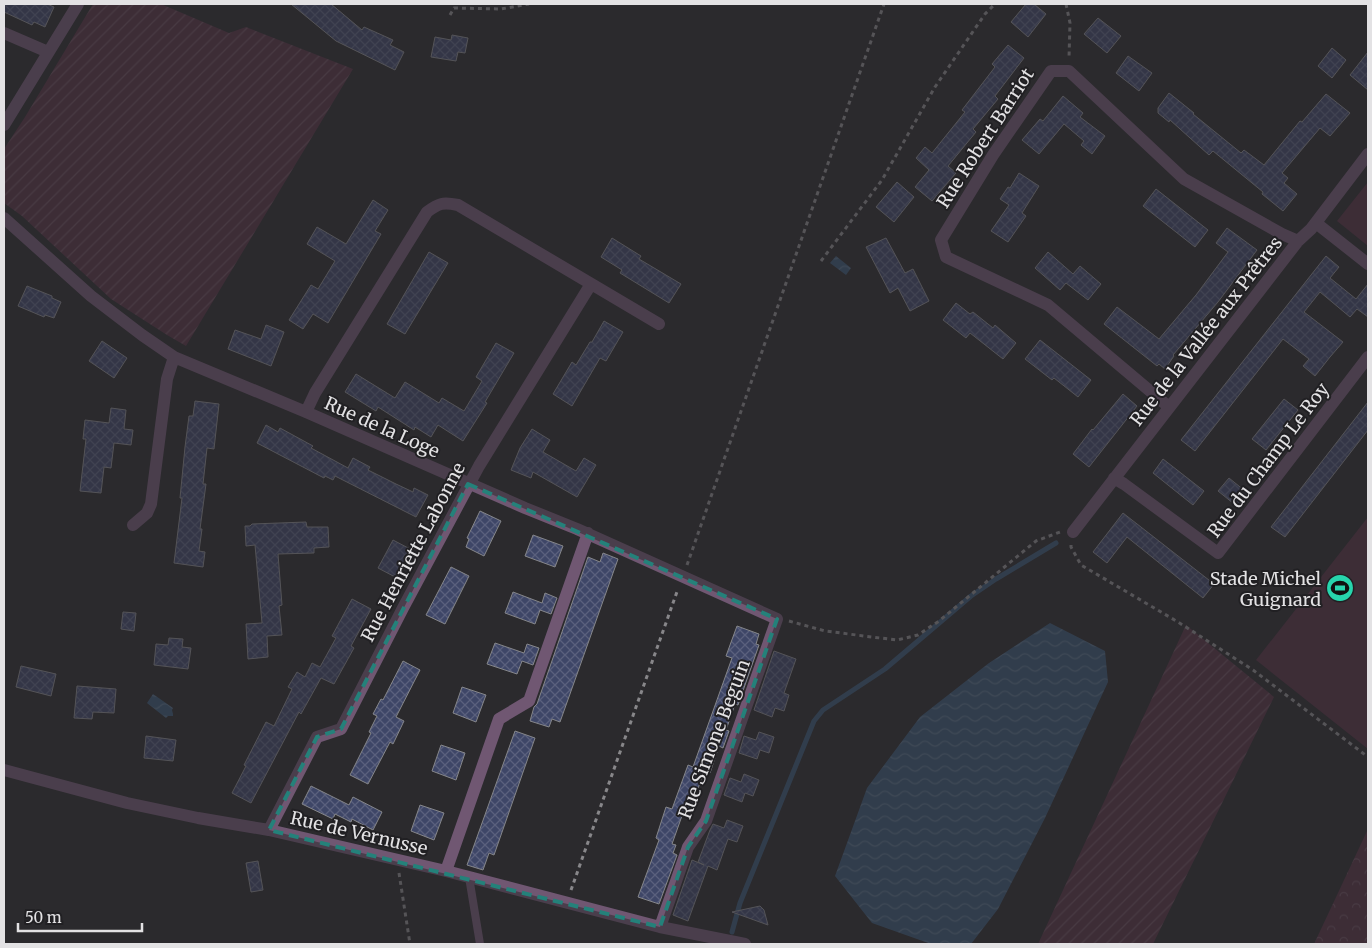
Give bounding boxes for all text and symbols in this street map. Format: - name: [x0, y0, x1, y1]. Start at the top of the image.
- street label: Rue Robert Barriot: [931, 64, 1039, 212]
- street label: Rue de la Vallée aux Prêtres: [1125, 232, 1287, 430]
- street label: Rue du Champ Le Roy: [1202, 378, 1334, 542]
- street label: Rue de la Loge: [321, 391, 443, 463]
- street label: Rue Henriette Labonne: [356, 458, 470, 646]
- place label: Stade Michel Guignard: [1210, 567, 1321, 611]
- sports icon: Stade Michel Guignard: [1325, 573, 1355, 603]
- street label: Rue Simone Beguin: [673, 656, 755, 822]
- street label: Rue de Vernusse: [288, 806, 430, 860]
- scale bar: [18, 900, 141, 932]
- text: 50 m: [25, 908, 62, 927]

